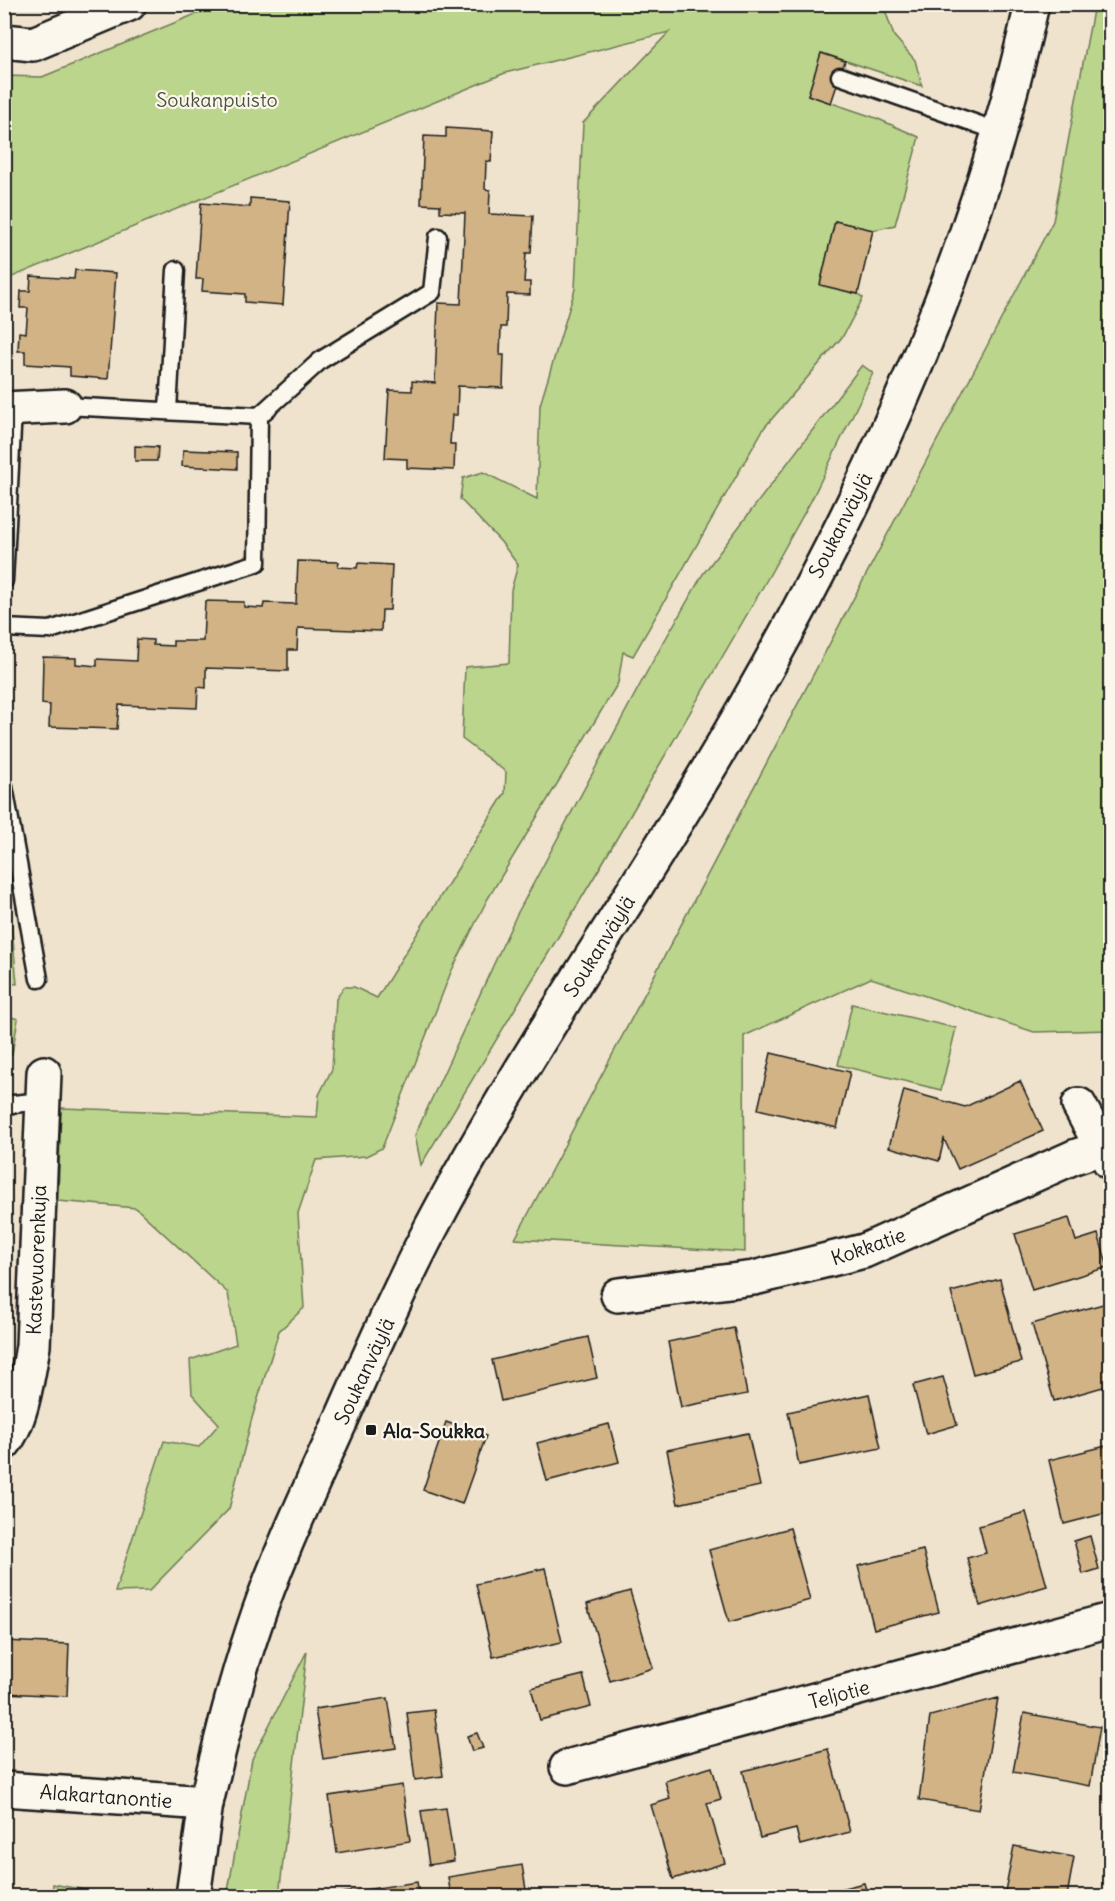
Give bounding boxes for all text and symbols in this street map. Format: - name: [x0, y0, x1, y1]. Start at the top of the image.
- park label: Soukanpuisto: [156, 87, 278, 112]
- street label: Soukanväylä: [803, 468, 877, 582]
- street label: Soukanväylä: [558, 891, 640, 1001]
- street label: Kastevuorenkuja: [21, 1184, 51, 1336]
- street label: Kokkatie: [827, 1222, 909, 1270]
- street label: Soukanväylä: [328, 1314, 400, 1428]
- place label: Ala-Soukka: [383, 1418, 486, 1443]
- marker: Ala-Soukka: [364, 1423, 378, 1437]
- street label: Teljotie: [806, 1674, 872, 1714]
- street label: Alakartanontie: [39, 1779, 173, 1813]

